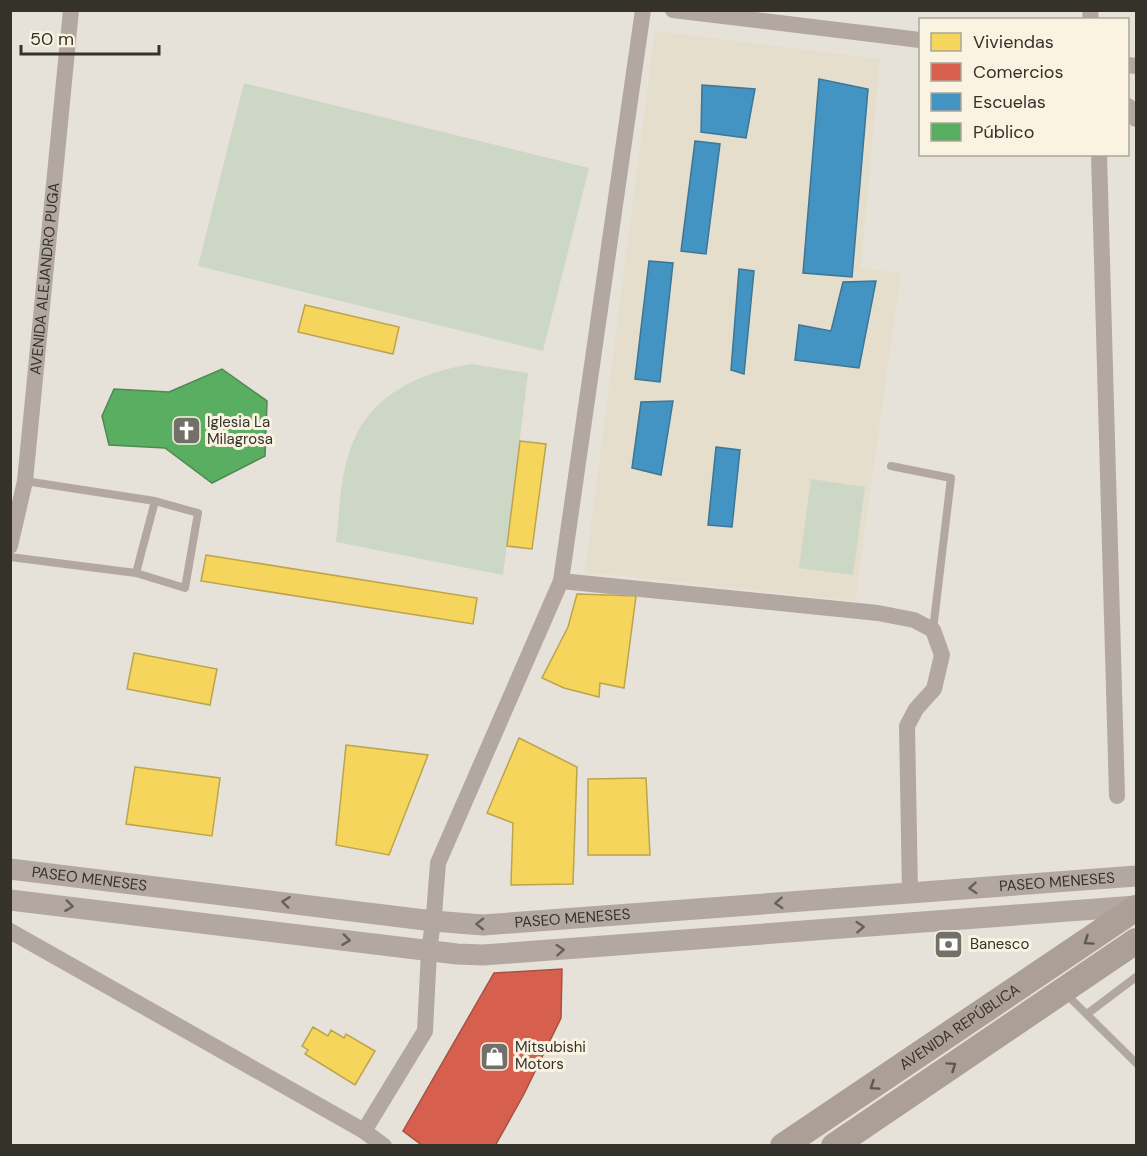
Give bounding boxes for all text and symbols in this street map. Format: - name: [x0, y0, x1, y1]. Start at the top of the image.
- scale bar: [21, 18, 159, 56]
- legend: [919, 18, 1129, 156]
- text: 50 m: [30, 27, 74, 51]
- text: Viviendas: [973, 30, 1054, 54]
- text: Comercios: [973, 60, 1064, 84]
- text: Escuelas: [973, 90, 1046, 114]
- text: Público: [973, 120, 1034, 144]
- street label: AVENIDA ALEJANDRO PUGA: [25, 182, 64, 376]
- place label: Iglesia La Milagrosa: [207, 412, 273, 449]
- church icon: Iglesia La Milagrosa: [170, 415, 202, 447]
- street label: PASEO MENESES: [31, 862, 148, 896]
- street label: PASEO MENESES: [998, 868, 1116, 896]
- one-way arrow: [969, 881, 978, 894]
- one-way arrow: [282, 896, 291, 909]
- one-way arrow: [775, 896, 784, 909]
- one-way arrow: [64, 900, 73, 912]
- street label: PASEO MENESES: [514, 904, 631, 933]
- one-way arrow: [475, 918, 484, 930]
- one-way arrow: [855, 921, 864, 934]
- bank icon: Banesco: [933, 928, 965, 960]
- one-way arrow: [341, 934, 350, 946]
- place label: Banesco: [970, 934, 1029, 954]
- one-way arrow: [1084, 934, 1095, 945]
- one-way arrow: [556, 944, 565, 957]
- street label: AVENIDA REPÚBLICA: [895, 979, 1024, 1075]
- place label: Mitsubishi Motors: [515, 1037, 586, 1074]
- shop icon: Mitsubishi Motors: [478, 1040, 510, 1072]
- one-way arrow: [945, 1062, 956, 1073]
- one-way arrow: [870, 1078, 881, 1089]

